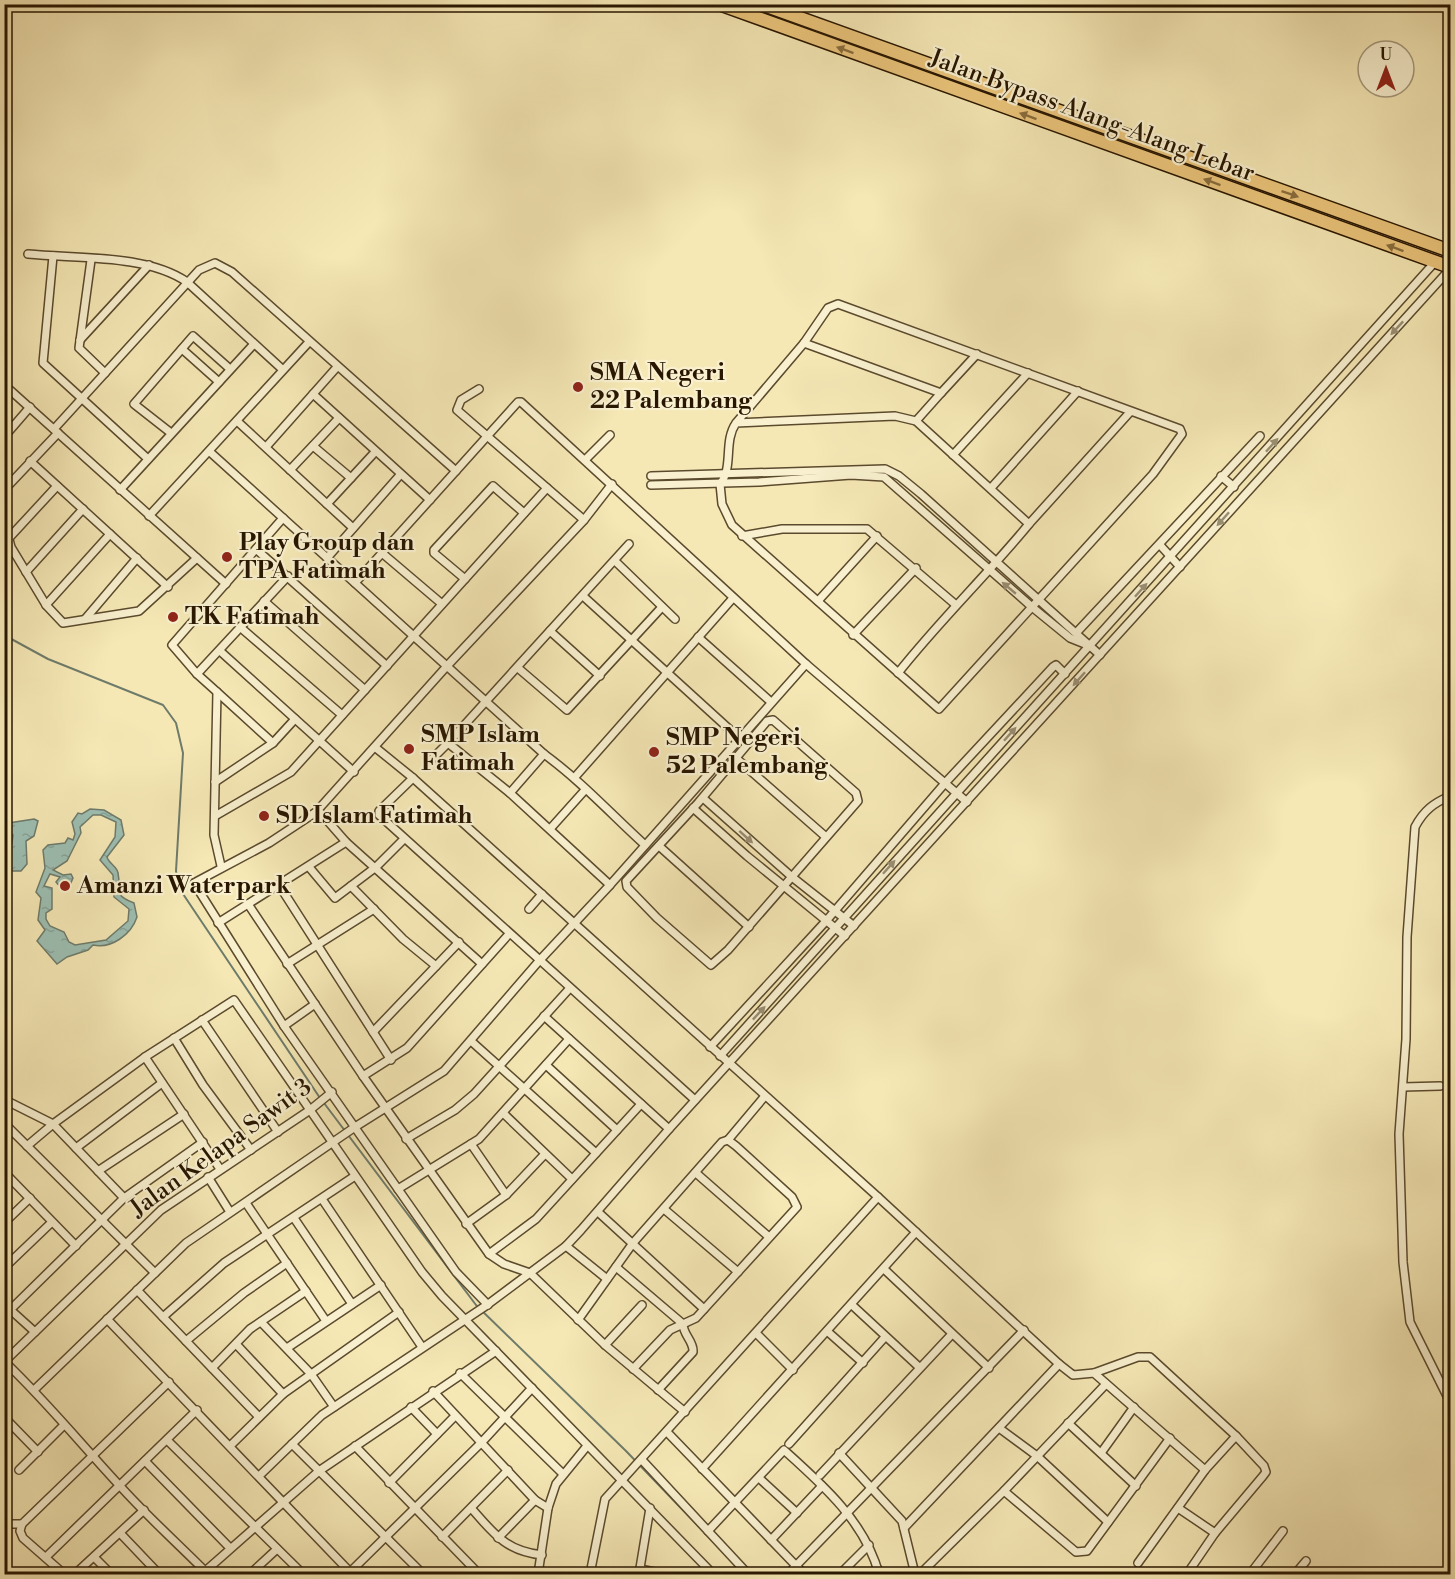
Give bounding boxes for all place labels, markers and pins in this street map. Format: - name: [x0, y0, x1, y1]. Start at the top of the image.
- place label: SMA Negeri 22 Palembang: [590, 358, 753, 416]
- marker: SMA Negeri 22 Palembang: [571, 380, 585, 394]
- place label: Play Group dan TPA Fatimah: [239, 528, 415, 586]
- marker: Play Group dan TPA Fatimah: [220, 550, 234, 564]
- place label: TK Fatimah: [185, 602, 319, 632]
- marker: TK Fatimah: [166, 610, 180, 624]
- place label: SMP Islam Fatimah: [421, 720, 540, 778]
- place label: SMP Negeri 52 Palembang: [666, 723, 829, 781]
- marker: SMP Islam Fatimah: [402, 742, 416, 756]
- marker: SMP Negeri 52 Palembang: [647, 745, 661, 759]
- place label: SD Islam Fatimah: [276, 801, 473, 831]
- marker: SD Islam Fatimah: [257, 809, 271, 823]
- place label: Amanzi Waterpark: [76, 871, 292, 901]
- marker: Amanzi Waterpark: [58, 879, 72, 893]

